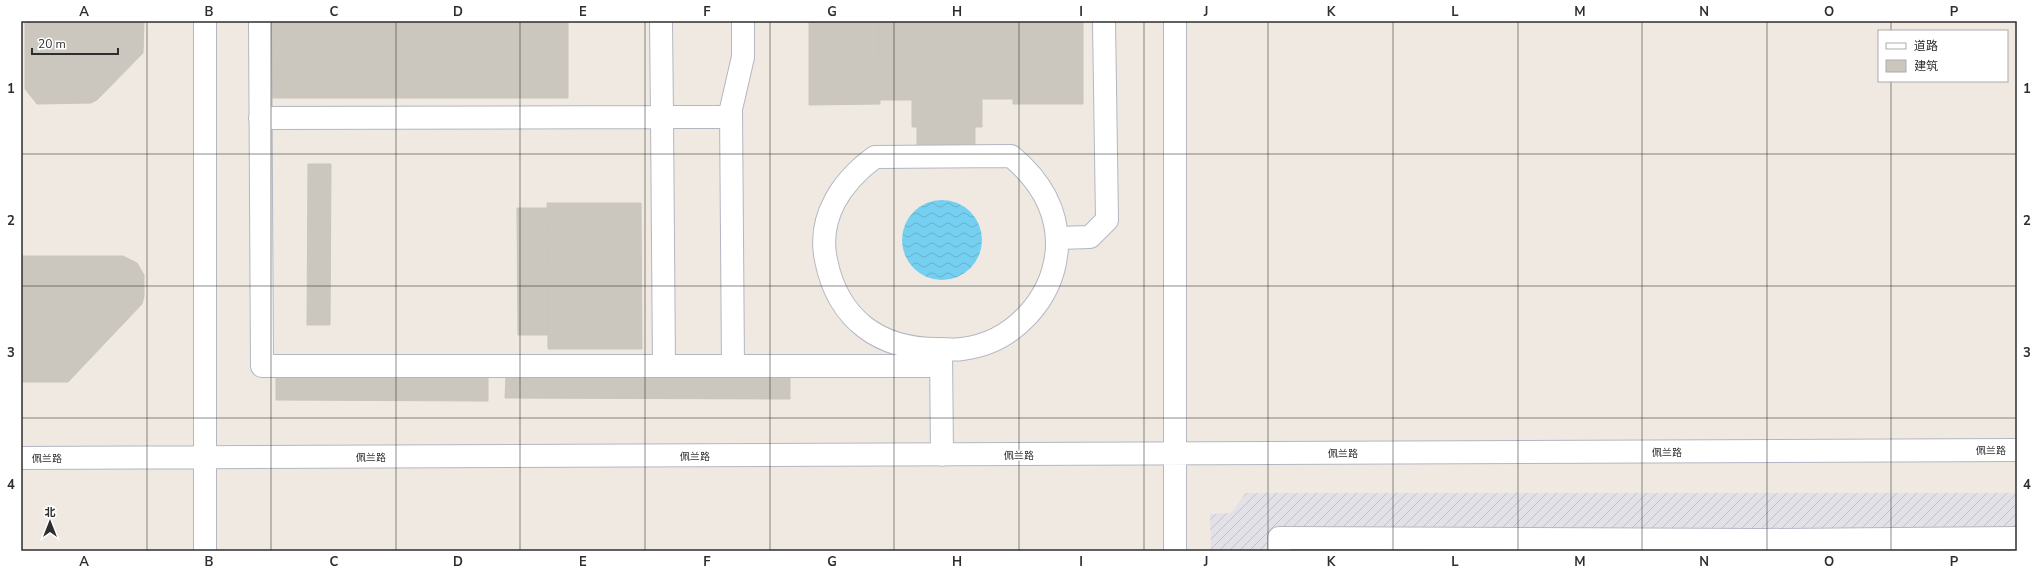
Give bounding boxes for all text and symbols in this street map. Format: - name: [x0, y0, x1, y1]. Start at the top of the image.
- text: A: [79, 3, 89, 21]
- text: B: [205, 3, 214, 21]
- text: C: [330, 3, 339, 21]
- text: D: [453, 3, 463, 21]
- text: E: [579, 3, 587, 21]
- text: F: [703, 3, 711, 21]
- text: G: [827, 3, 837, 21]
- text: H: [952, 3, 962, 21]
- text: I: [1079, 3, 1083, 21]
- text: J: [1203, 3, 1208, 21]
- text: K: [1327, 3, 1336, 21]
- text: L: [1451, 3, 1459, 21]
- text: M: [1574, 3, 1586, 21]
- text: N: [1699, 3, 1709, 21]
- text: O: [1824, 3, 1834, 21]
- text: P: [1950, 3, 1959, 21]
- scale bar: [32, 30, 118, 56]
- legend: [1878, 30, 2008, 82]
- text: 20 m: [38, 36, 66, 52]
- text: 道路: [1914, 38, 1938, 54]
- text: 建筑: [1914, 58, 1938, 74]
- text: 1: [7, 80, 15, 98]
- text: 1: [2023, 80, 2031, 98]
- text: 2: [7, 212, 15, 230]
- text: 2: [2023, 212, 2031, 230]
- text: 3: [7, 344, 15, 362]
- text: 3: [2023, 344, 2031, 362]
- street label: 佩兰路: [1976, 444, 2006, 458]
- street label: 佩兰路: [1652, 446, 1682, 460]
- street label: 佩兰路: [1328, 447, 1358, 461]
- street label: 佩兰路: [1004, 449, 1034, 463]
- street label: 佩兰路: [680, 450, 710, 464]
- street label: 佩兰路: [356, 451, 386, 465]
- street label: 佩兰路: [32, 452, 62, 466]
- text: 4: [7, 476, 15, 494]
- text: 4: [2023, 476, 2031, 494]
- north arrow: [30, 502, 70, 542]
- text: 北: [45, 505, 56, 520]
- text: A: [79, 553, 89, 571]
- text: B: [205, 553, 214, 571]
- text: C: [330, 553, 339, 571]
- text: D: [453, 553, 463, 571]
- text: E: [579, 553, 587, 571]
- text: F: [703, 553, 711, 571]
- text: G: [827, 553, 837, 571]
- text: H: [952, 553, 962, 571]
- text: I: [1079, 553, 1083, 571]
- text: J: [1203, 553, 1208, 571]
- text: K: [1327, 553, 1336, 571]
- text: L: [1451, 553, 1459, 571]
- text: M: [1574, 553, 1586, 571]
- text: N: [1699, 553, 1709, 571]
- text: O: [1824, 553, 1834, 571]
- text: P: [1950, 553, 1959, 571]

